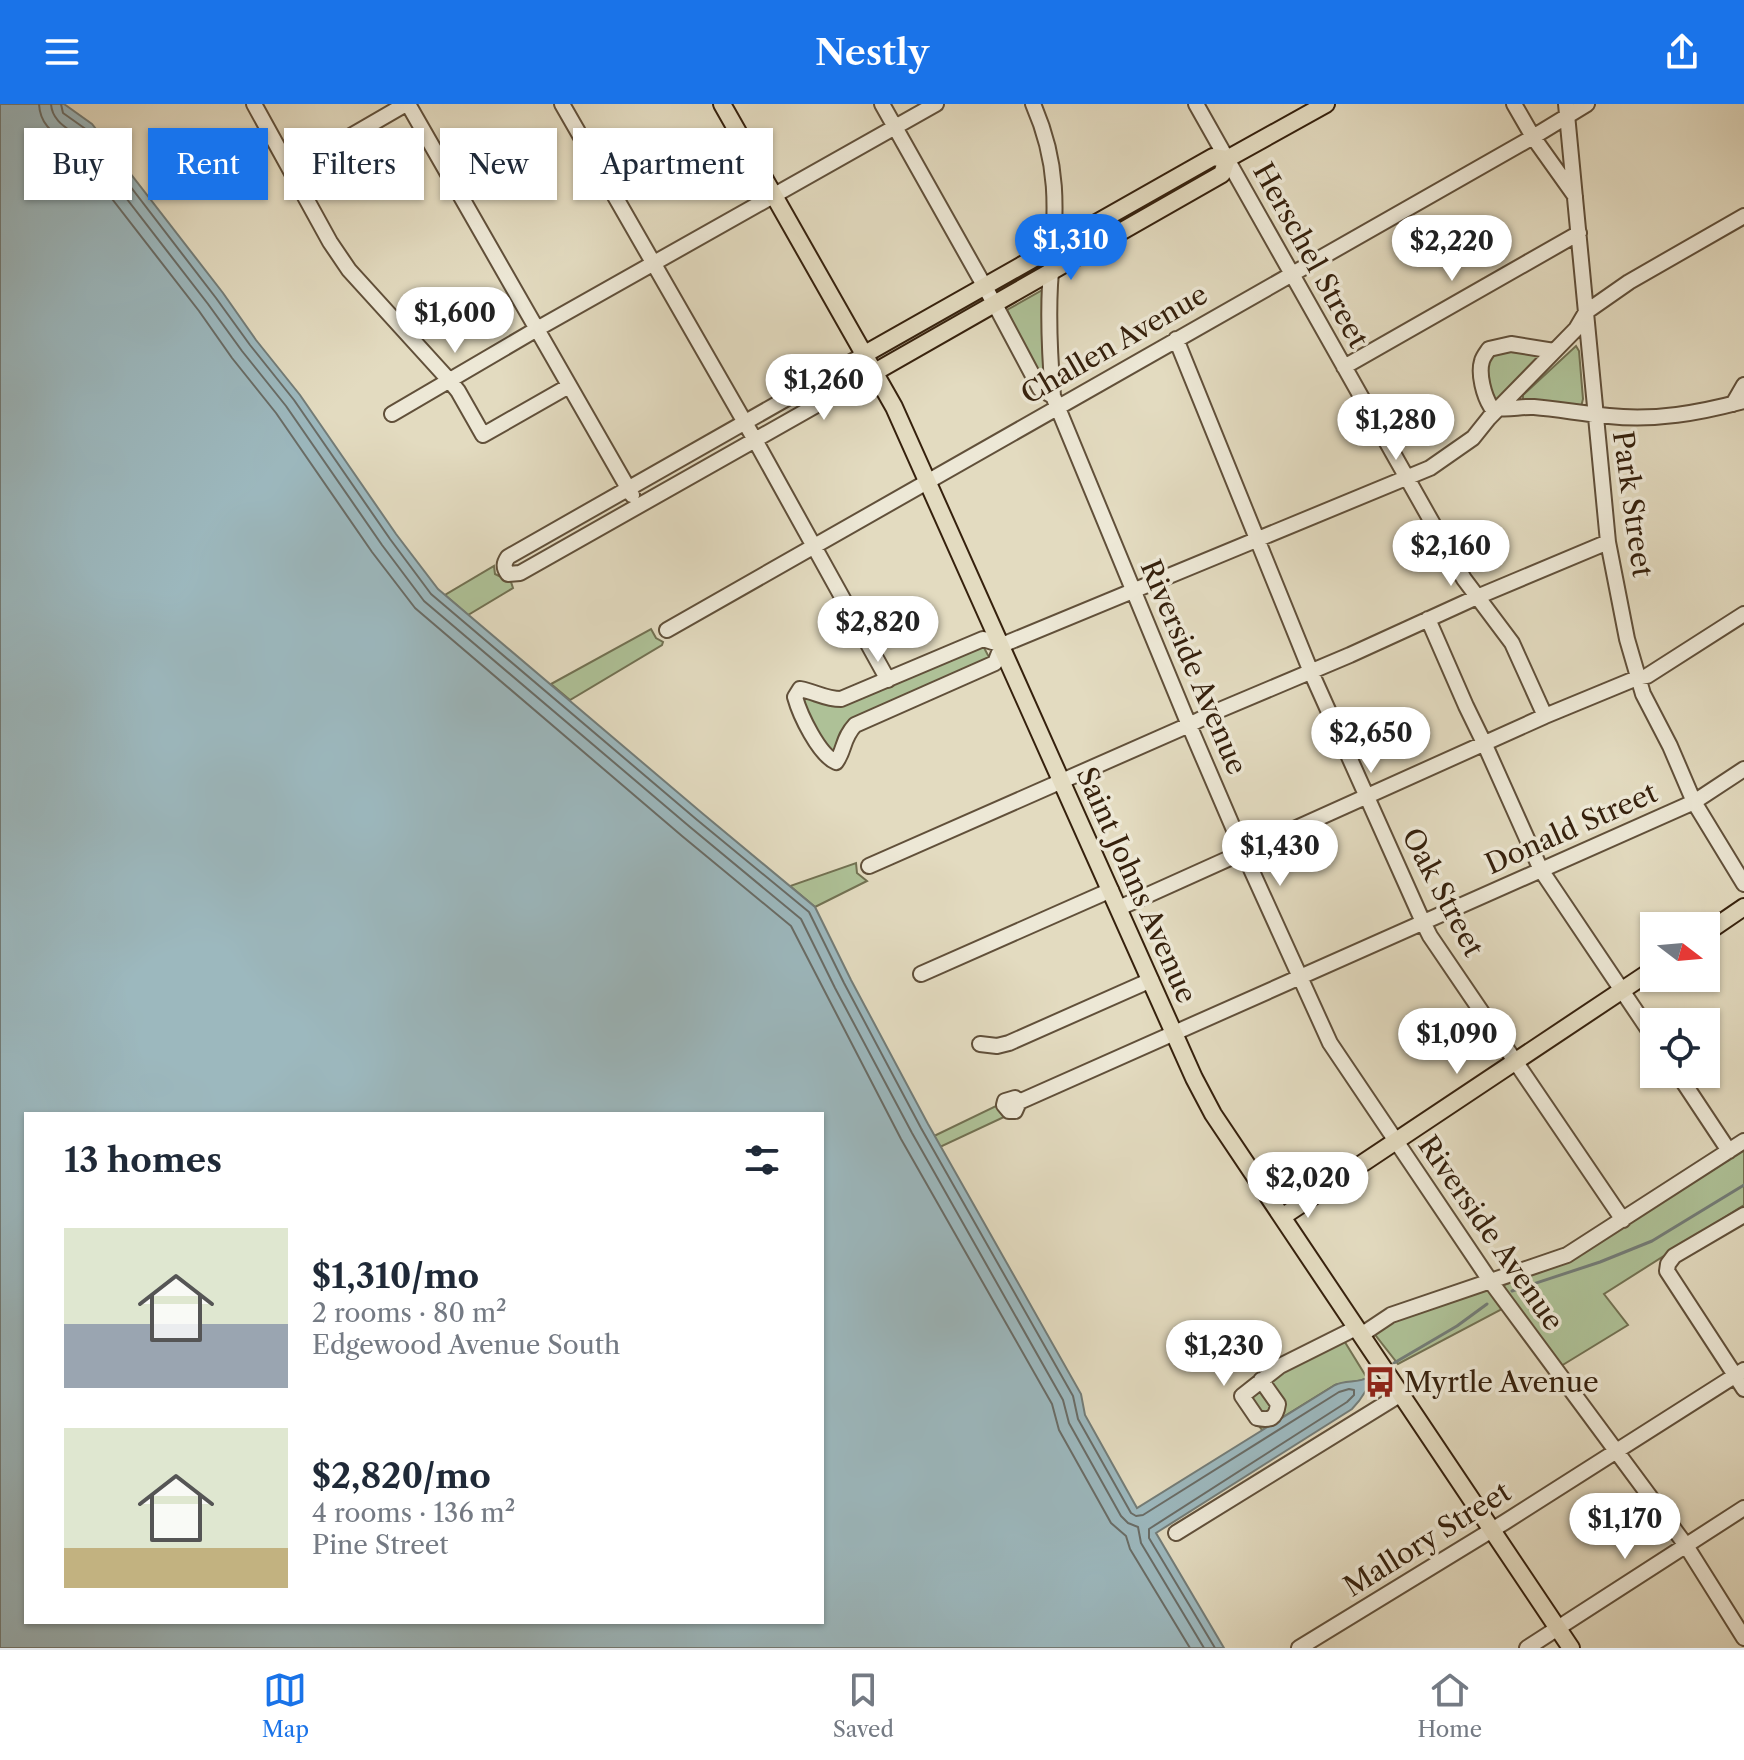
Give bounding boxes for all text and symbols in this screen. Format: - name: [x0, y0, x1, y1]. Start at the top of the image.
- icon: menu: [40, 30, 84, 74]
- text: Nestly: [815, 30, 929, 74]
- icon: share: [1660, 30, 1704, 74]
- chip: Buy: [24, 128, 132, 200]
- chip: Rent: [148, 128, 268, 200]
- chip: Filters: [284, 128, 424, 200]
- chip: New: [440, 128, 557, 200]
- chip: Apartment: [573, 128, 773, 200]
- street label: Herschel Street: [1246, 157, 1376, 353]
- pin: $1,310: [1006, 214, 1136, 282]
- pin: $2,220: [1387, 215, 1517, 283]
- text: $1,310: [1033, 224, 1109, 256]
- text: $2,220: [1410, 225, 1494, 257]
- street label: Challen Avenue: [1015, 277, 1213, 411]
- pin: $1,600: [390, 287, 520, 355]
- text: $1,600: [414, 297, 496, 329]
- pin: $1,260: [759, 354, 889, 422]
- text: $1,260: [784, 364, 864, 396]
- pin: $1,280: [1331, 394, 1461, 462]
- text: $1,280: [1355, 404, 1437, 436]
- street label: Park Street: [1606, 429, 1660, 579]
- pin: $2,160: [1386, 520, 1516, 588]
- text: $2,160: [1411, 530, 1491, 562]
- street label: Riverside Avenue: [1133, 555, 1255, 779]
- pin: $2,820: [813, 596, 943, 664]
- text: $2,820: [836, 606, 920, 638]
- pin: $2,650: [1306, 707, 1436, 775]
- text: $2,650: [1329, 717, 1413, 749]
- street label: Saint Johns Avenue: [1070, 762, 1204, 1008]
- street label: Donald Street: [1480, 775, 1662, 881]
- pin: $1,430: [1215, 820, 1345, 888]
- street label: Oak Street: [1395, 822, 1491, 962]
- text: $1,430: [1240, 830, 1320, 862]
- north arrow: [1640, 912, 1720, 992]
- map controls: [1640, 912, 1720, 1088]
- pin: $1,090: [1392, 1008, 1522, 1076]
- button: locate: [1640, 1008, 1720, 1088]
- text: $1,090: [1416, 1018, 1498, 1050]
- street label: Riverside Avenue: [1411, 1129, 1571, 1337]
- icon: filters: [740, 1138, 784, 1182]
- text: 13 homes: [64, 1139, 222, 1181]
- pin: $2,020: [1243, 1152, 1373, 1220]
- text: $2,020: [1265, 1162, 1351, 1194]
- text: $1,310/mo: [312, 1255, 479, 1297]
- icon: home: [128, 1260, 224, 1356]
- text: 2 rooms · 80 m²: [312, 1297, 507, 1329]
- pin: $1,230: [1159, 1320, 1289, 1388]
- text: Edgewood Avenue South: [312, 1329, 620, 1361]
- text: $1,230: [1184, 1330, 1264, 1362]
- bus stop icon: Myrtle Avenue: [1363, 1365, 1397, 1399]
- place label: Myrtle Avenue: [1404, 1365, 1599, 1399]
- text: $2,820/mo: [312, 1455, 491, 1497]
- icon: home: [128, 1460, 224, 1556]
- street label: Mallory Street: [1337, 1474, 1517, 1604]
- pin: $1,170: [1560, 1493, 1690, 1561]
- text: 4 rooms · 136 m²: [312, 1497, 515, 1529]
- text: $1,170: [1587, 1503, 1663, 1535]
- text: Pine Street: [312, 1529, 449, 1561]
- tab: Map: [262, 1668, 309, 1743]
- tab: Saved: [833, 1668, 894, 1743]
- tab: Home: [1418, 1668, 1482, 1743]

